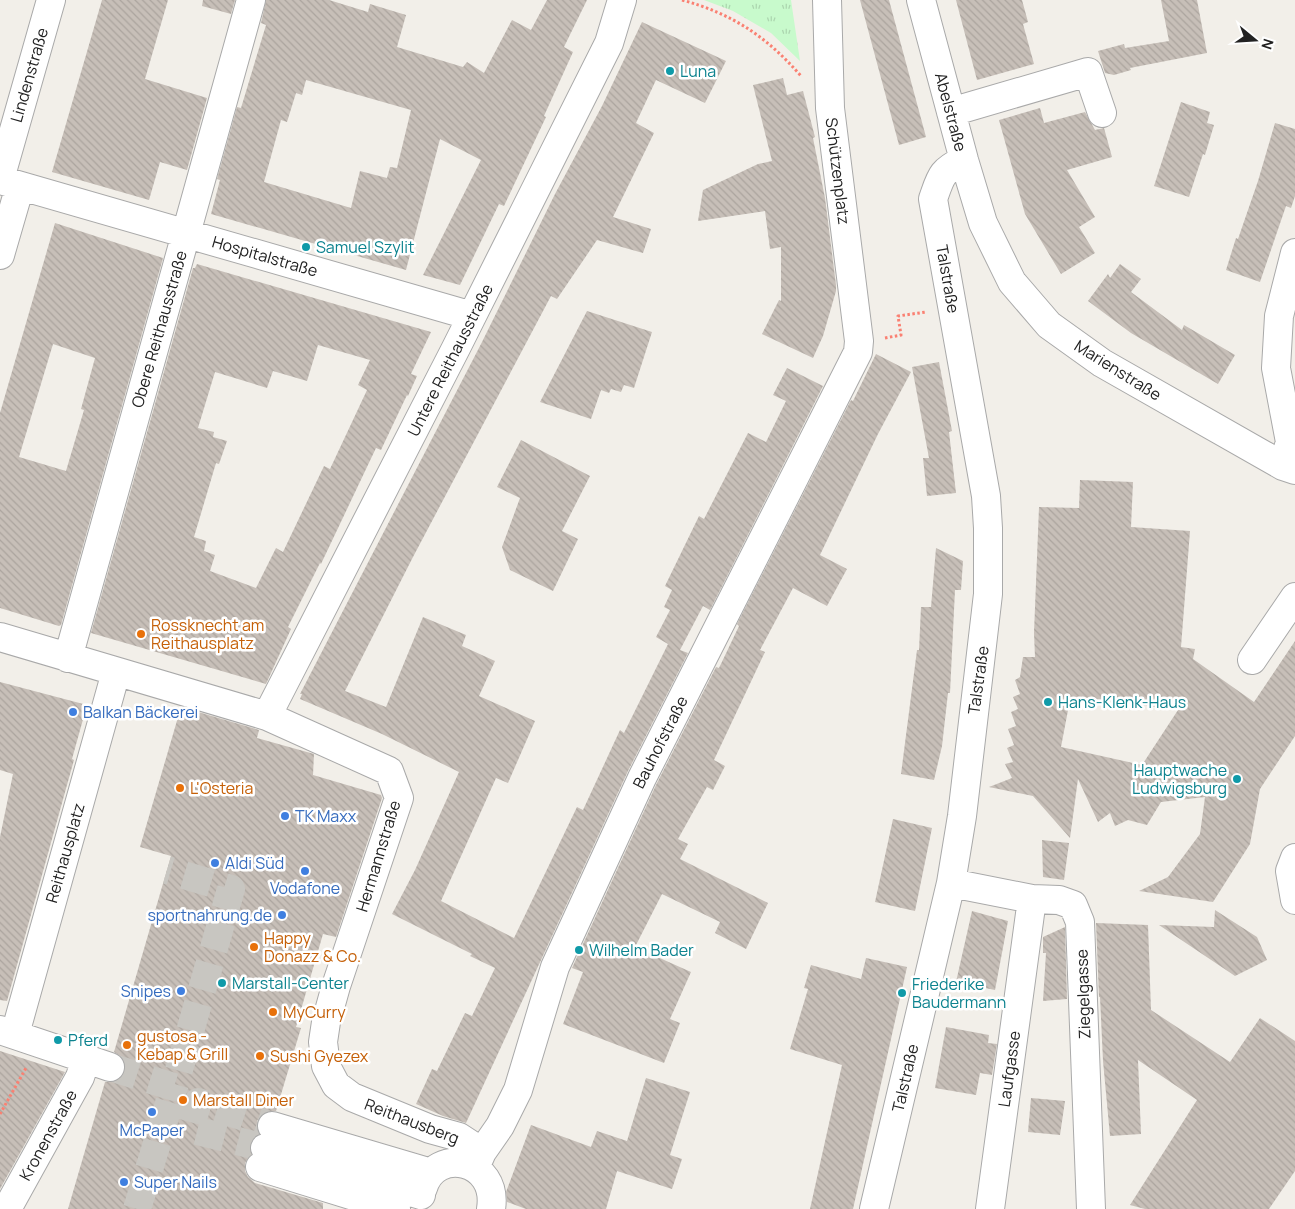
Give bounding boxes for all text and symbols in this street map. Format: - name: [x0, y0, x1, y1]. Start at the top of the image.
- north arrow: [1230, 15, 1280, 65]
- street label: Lindenstraße: [5, 25, 53, 125]
- text: N: [1257, 36, 1278, 52]
- place label: Luna: [680, 60, 716, 82]
- marker: Luna: [664, 65, 676, 77]
- street label: Abelstraße: [930, 70, 972, 154]
- street label: Schützenplatz: [821, 116, 855, 226]
- street label: Hospitalstraße: [210, 230, 320, 282]
- place label: Samuel Szylit: [316, 236, 415, 258]
- marker: Samuel Szylit: [300, 241, 312, 253]
- street label: Talstraße: [931, 243, 965, 315]
- street label: Obere Reithausstraße: [126, 248, 192, 410]
- street label: Untere Reithausstraße: [402, 280, 498, 440]
- street label: Marienstraße: [1070, 335, 1166, 405]
- place label: Rossknecht am Reithausplatz: [151, 614, 264, 654]
- marker: Rossknecht am Reithausplatz: [135, 628, 147, 640]
- street label: Talstraße: [962, 644, 994, 716]
- place label: Hans-Klenk-Haus: [1058, 691, 1186, 713]
- street label: Bauhofstraße: [627, 692, 693, 792]
- marker: Hans-Klenk-Haus: [1042, 696, 1054, 708]
- place label: Balkan Bäckerei: [83, 701, 198, 723]
- marker: Balkan Bäckerei: [67, 706, 79, 718]
- place label: Hauptwache Ludwigsburg: [1132, 759, 1227, 799]
- marker: Hauptwache Ludwigsburg: [1231, 773, 1243, 785]
- place label: L'Osteria: [190, 777, 253, 799]
- marker: L'Osteria: [174, 782, 186, 794]
- street label: Hermannstraße: [351, 798, 405, 914]
- street label: Reithausplatz: [40, 801, 90, 905]
- place label: TK Maxx: [295, 805, 357, 827]
- marker: TK Maxx: [279, 810, 291, 822]
- place label: Aldi Süd: [225, 852, 284, 874]
- marker: Aldi Süd: [209, 857, 221, 869]
- marker: Vodafone: [299, 865, 311, 877]
- place label: Vodafone: [270, 877, 340, 899]
- place label: sportnahrung.de: [147, 904, 272, 926]
- marker: sportnahrung.de: [276, 909, 288, 921]
- place label: Happy Donazz & Co.: [264, 927, 361, 967]
- place label: Wilhelm Bader: [589, 939, 694, 961]
- marker: Happy Donazz & Co.: [248, 941, 260, 953]
- marker: Wilhelm Bader: [573, 944, 585, 956]
- street label: Ziegelgasse: [1070, 949, 1096, 1039]
- place label: Marstall-Center: [232, 972, 349, 994]
- place label: Friederike Baudermann: [912, 973, 1006, 1013]
- marker: Marstall-Center: [216, 977, 228, 989]
- place label: Snipes: [121, 980, 171, 1002]
- marker: Snipes: [175, 985, 187, 997]
- marker: Friederike Baudermann: [896, 987, 908, 999]
- place label: MyCurry: [283, 1001, 346, 1023]
- marker: MyCurry: [267, 1006, 279, 1018]
- place label: gustosa - Kebap & Grill: [137, 1025, 228, 1065]
- place label: Pferd: [68, 1029, 108, 1051]
- street label: Laufgasse: [993, 1029, 1025, 1109]
- marker: Pferd: [52, 1034, 64, 1046]
- marker: gustosa - Kebap & Grill: [121, 1039, 133, 1051]
- street label: Talstraße: [887, 1042, 923, 1114]
- place label: Sushi Gyezex: [270, 1045, 369, 1067]
- marker: Sushi Gyezex: [254, 1050, 266, 1062]
- street label: Kronenstraße: [14, 1086, 82, 1184]
- place label: Marstall Diner: [193, 1089, 294, 1111]
- street label: Reithausberg: [362, 1093, 462, 1149]
- marker: Marstall Diner: [177, 1094, 189, 1106]
- marker: McPaper: [146, 1106, 158, 1118]
- place label: McPaper: [119, 1119, 185, 1141]
- place label: Super Nails: [134, 1171, 217, 1193]
- marker: Super Nails: [118, 1176, 130, 1188]

